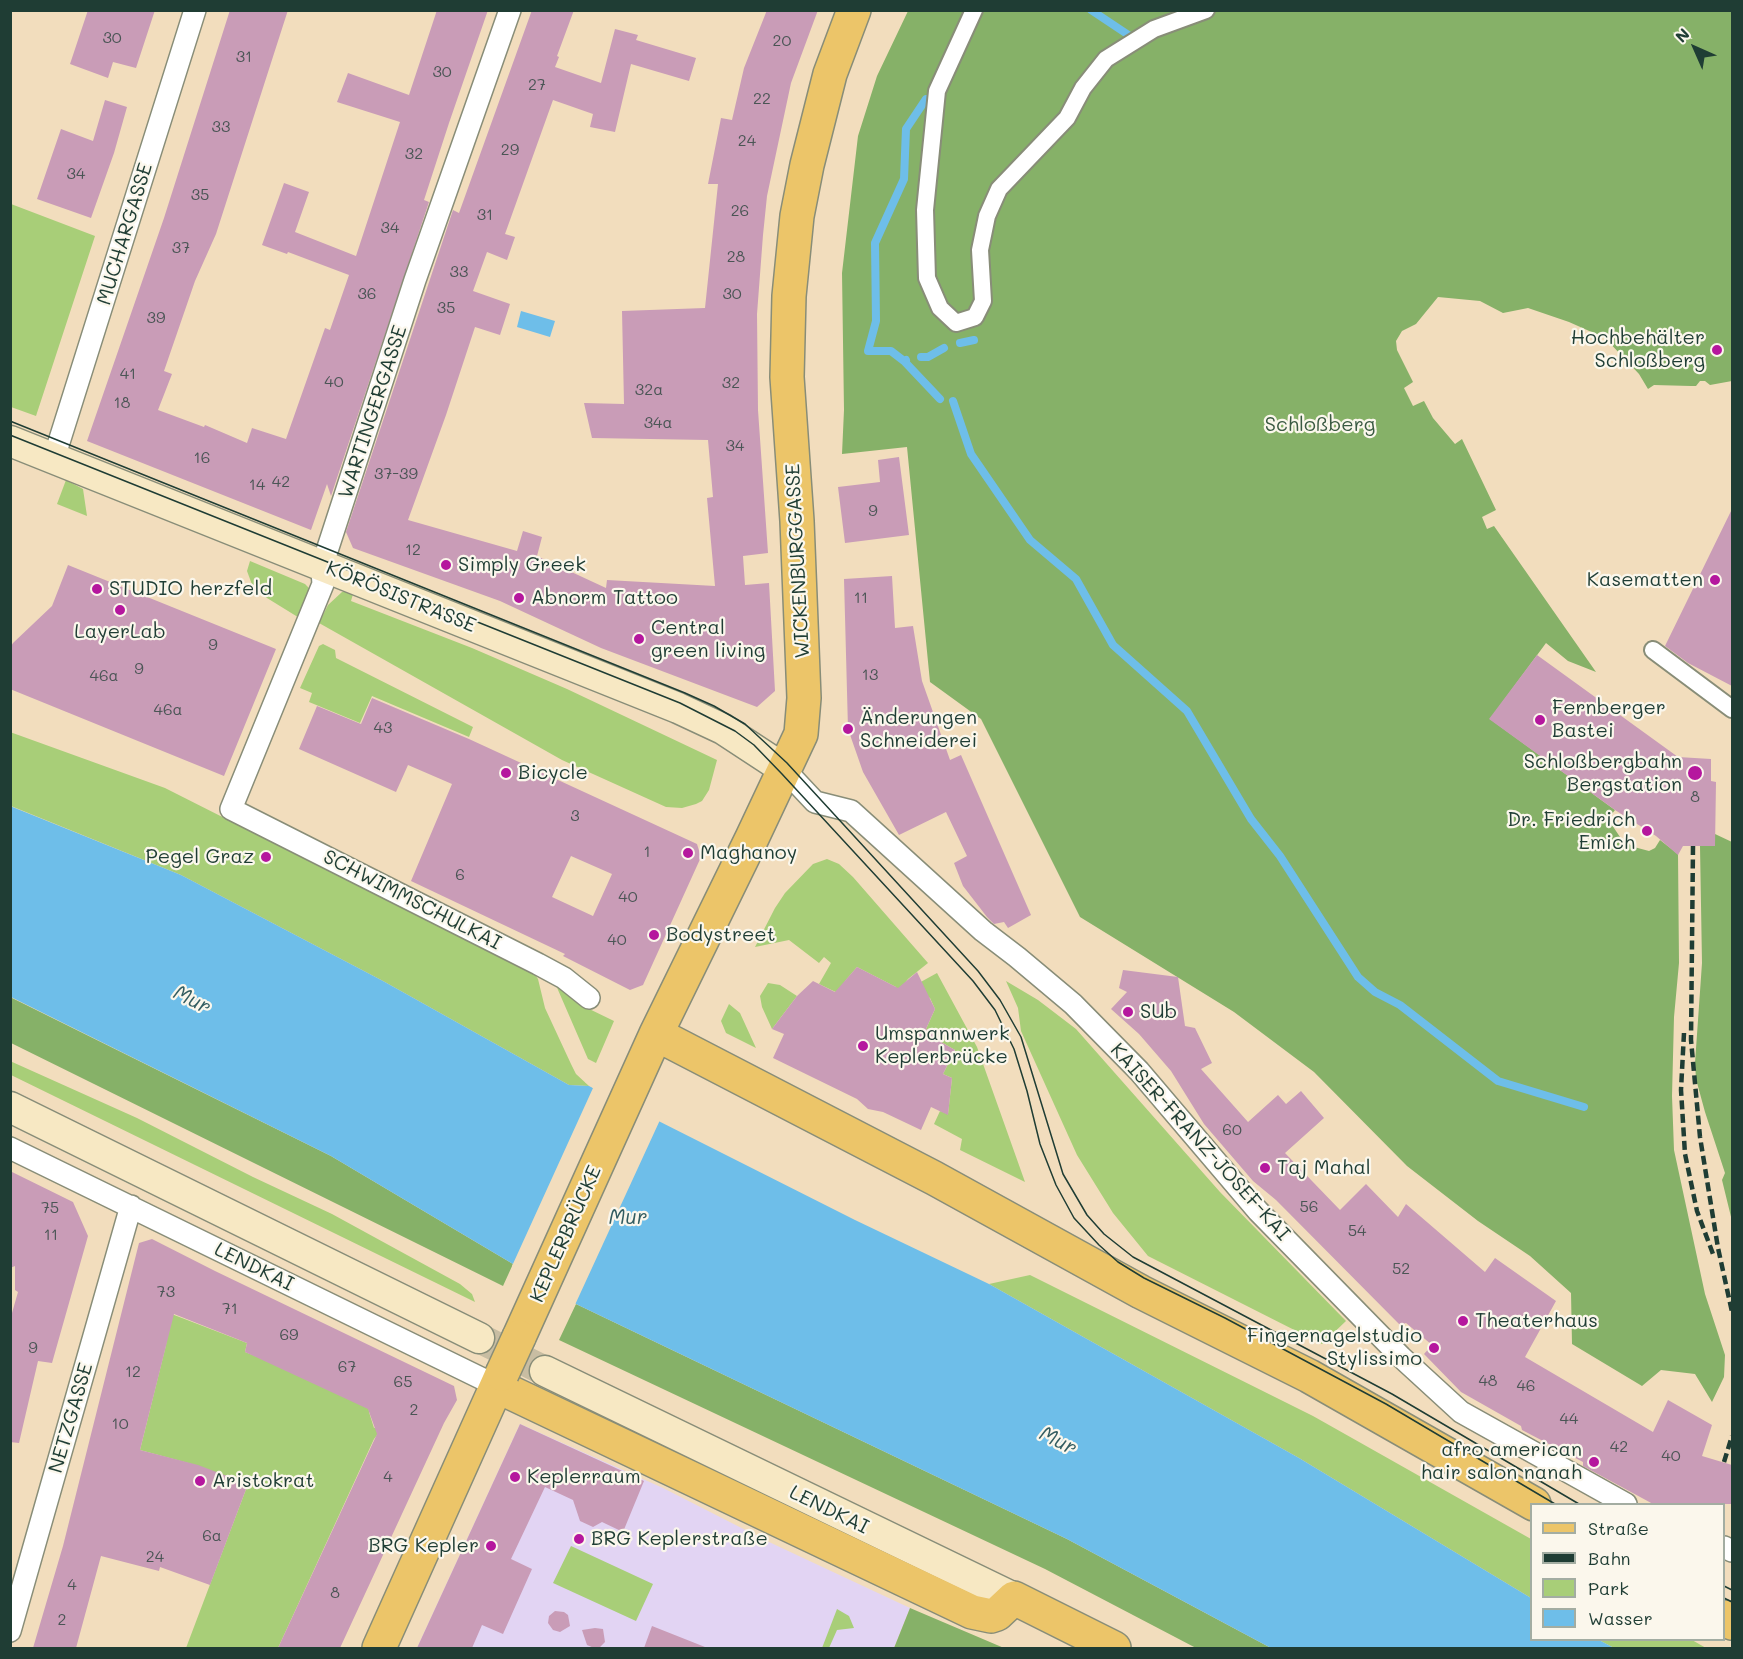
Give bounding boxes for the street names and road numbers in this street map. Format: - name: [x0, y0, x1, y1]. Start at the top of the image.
- street label: MUCHARGASSE: [92, 160, 158, 308]
- street label: WARTINGERGASSE: [334, 322, 412, 502]
- street label: WICKENBURGGASSE: [781, 463, 815, 659]
- street label: KÖRÖSISTRASSE: [322, 556, 480, 638]
- street label: SCHWIMMSCHULKAI: [319, 845, 505, 955]
- street label: KAISER-FRANZ-JOSEF-KAI: [1105, 1038, 1295, 1246]
- street label: KEPLERBRÜCKE: [525, 1162, 607, 1306]
- street label: LENDKAI: [210, 1238, 298, 1296]
- street label: NETZGASSE: [44, 1360, 98, 1476]
- street label: LENDKAI: [785, 1481, 873, 1539]

